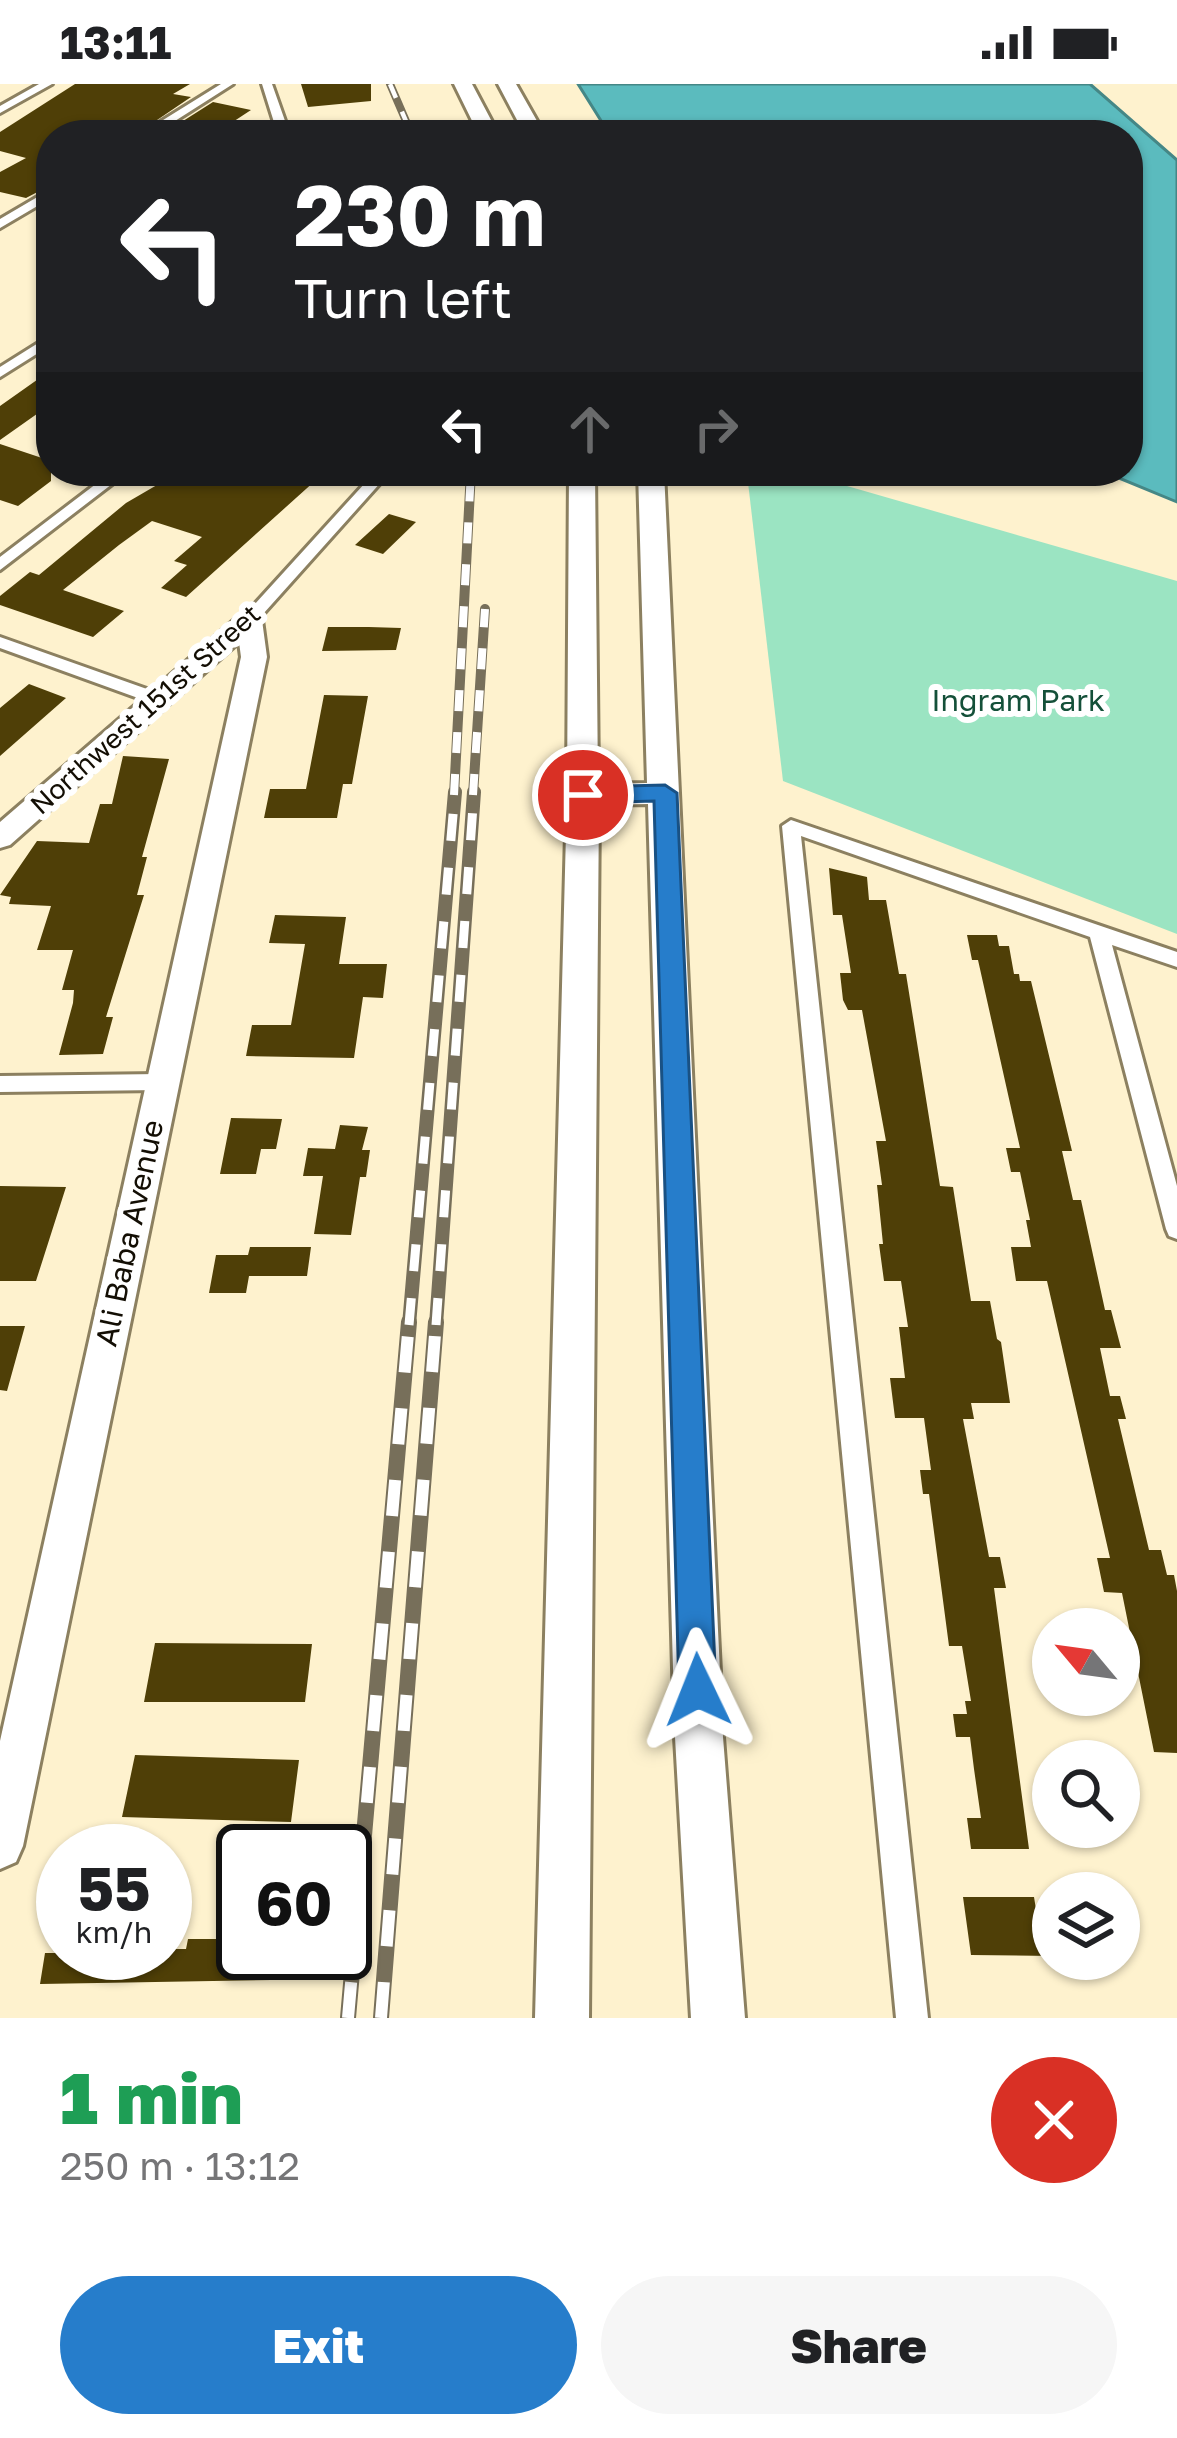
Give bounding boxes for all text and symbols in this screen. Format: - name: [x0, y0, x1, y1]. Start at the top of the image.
- text: 13:11: [60, 15, 171, 69]
- text: 230 m: [294, 164, 546, 264]
- icon: left: [96, 168, 252, 324]
- text: Turn left: [294, 265, 512, 330]
- icon: left: [431, 396, 497, 462]
- icon: ahead: [557, 396, 623, 462]
- icon: right: [683, 396, 749, 462]
- street label: Northwest 151st Street: [24, 598, 266, 820]
- park label: Ingram Park: [931, 682, 1105, 718]
- pin: [532, 744, 634, 846]
- icon: arrive: [550, 762, 616, 828]
- street label: Ali Baba Avenue: [87, 1117, 171, 1349]
- north arrow: [1032, 1608, 1140, 1716]
- map controls: [1032, 1608, 1140, 1980]
- position arrow: [635, 1627, 761, 1753]
- button: search: [1032, 1740, 1140, 1848]
- speed limit sign: 60: [216, 1824, 372, 1980]
- text: 55: [77, 1851, 151, 1923]
- button: layers: [1032, 1872, 1140, 1980]
- text: km/h: [76, 1914, 152, 1950]
- text: 1 min: [60, 2053, 243, 2140]
- button: close: [991, 2057, 1117, 2183]
- text: 250 m · 13:12: [60, 2142, 300, 2189]
- button: Exit: [60, 2276, 577, 2414]
- button: Share: [601, 2276, 1117, 2414]

